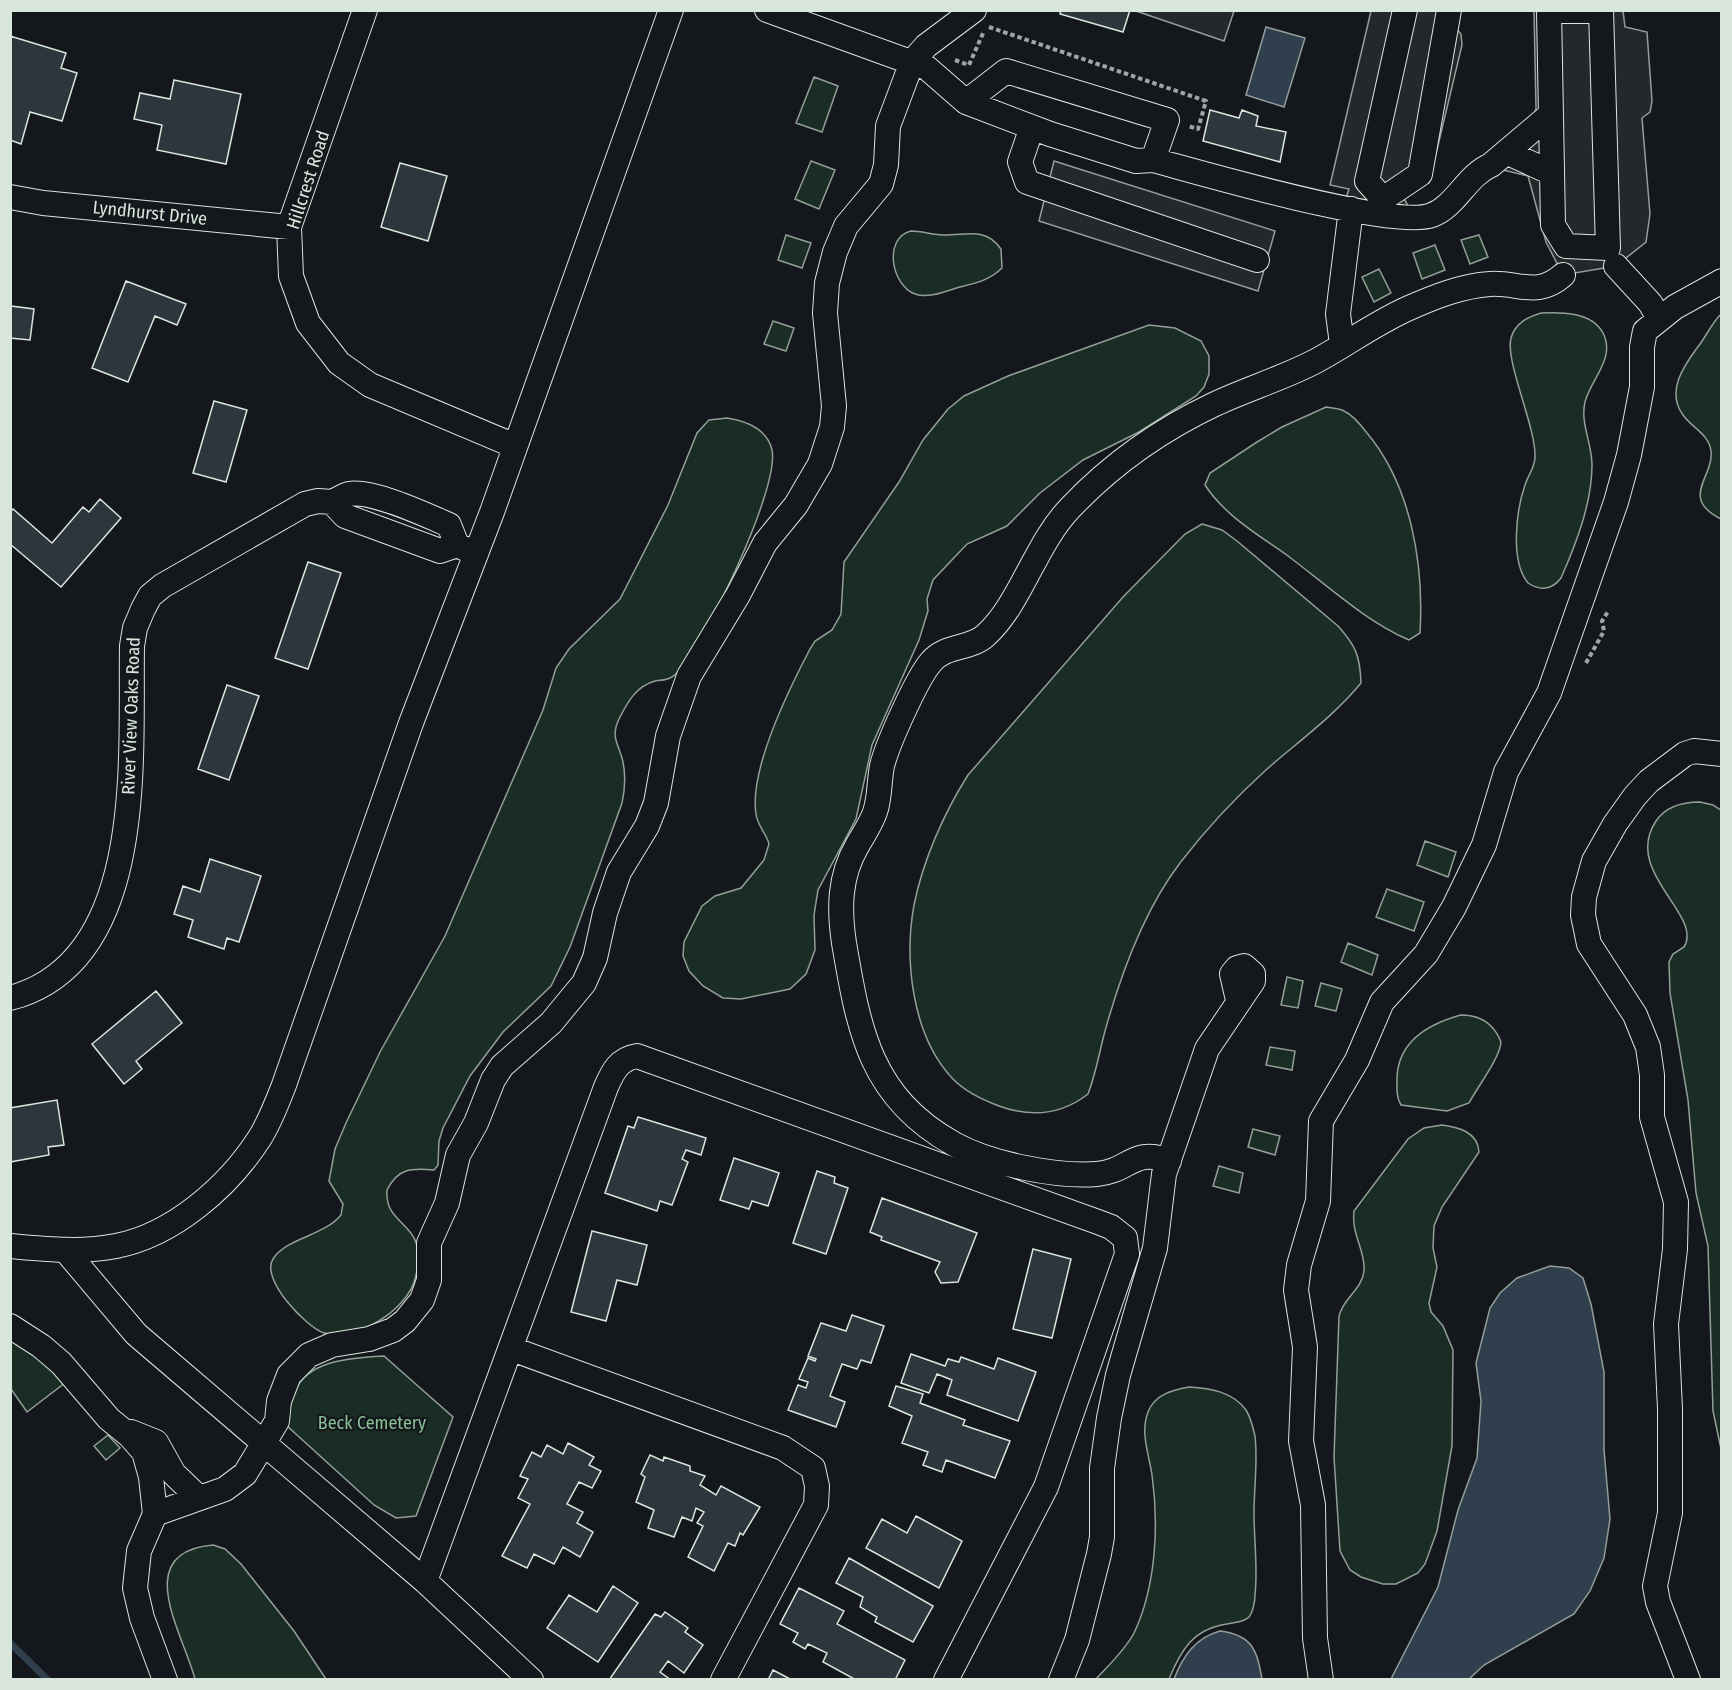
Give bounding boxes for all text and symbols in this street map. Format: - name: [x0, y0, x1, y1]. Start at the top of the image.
- street label: Hillcrest Road: [282, 128, 334, 232]
- street label: Lyndhurst Drive: [92, 196, 208, 230]
- street label: River View Oaks Road: [117, 637, 145, 795]
- park label: Beck Cemetery: [318, 1412, 426, 1434]

